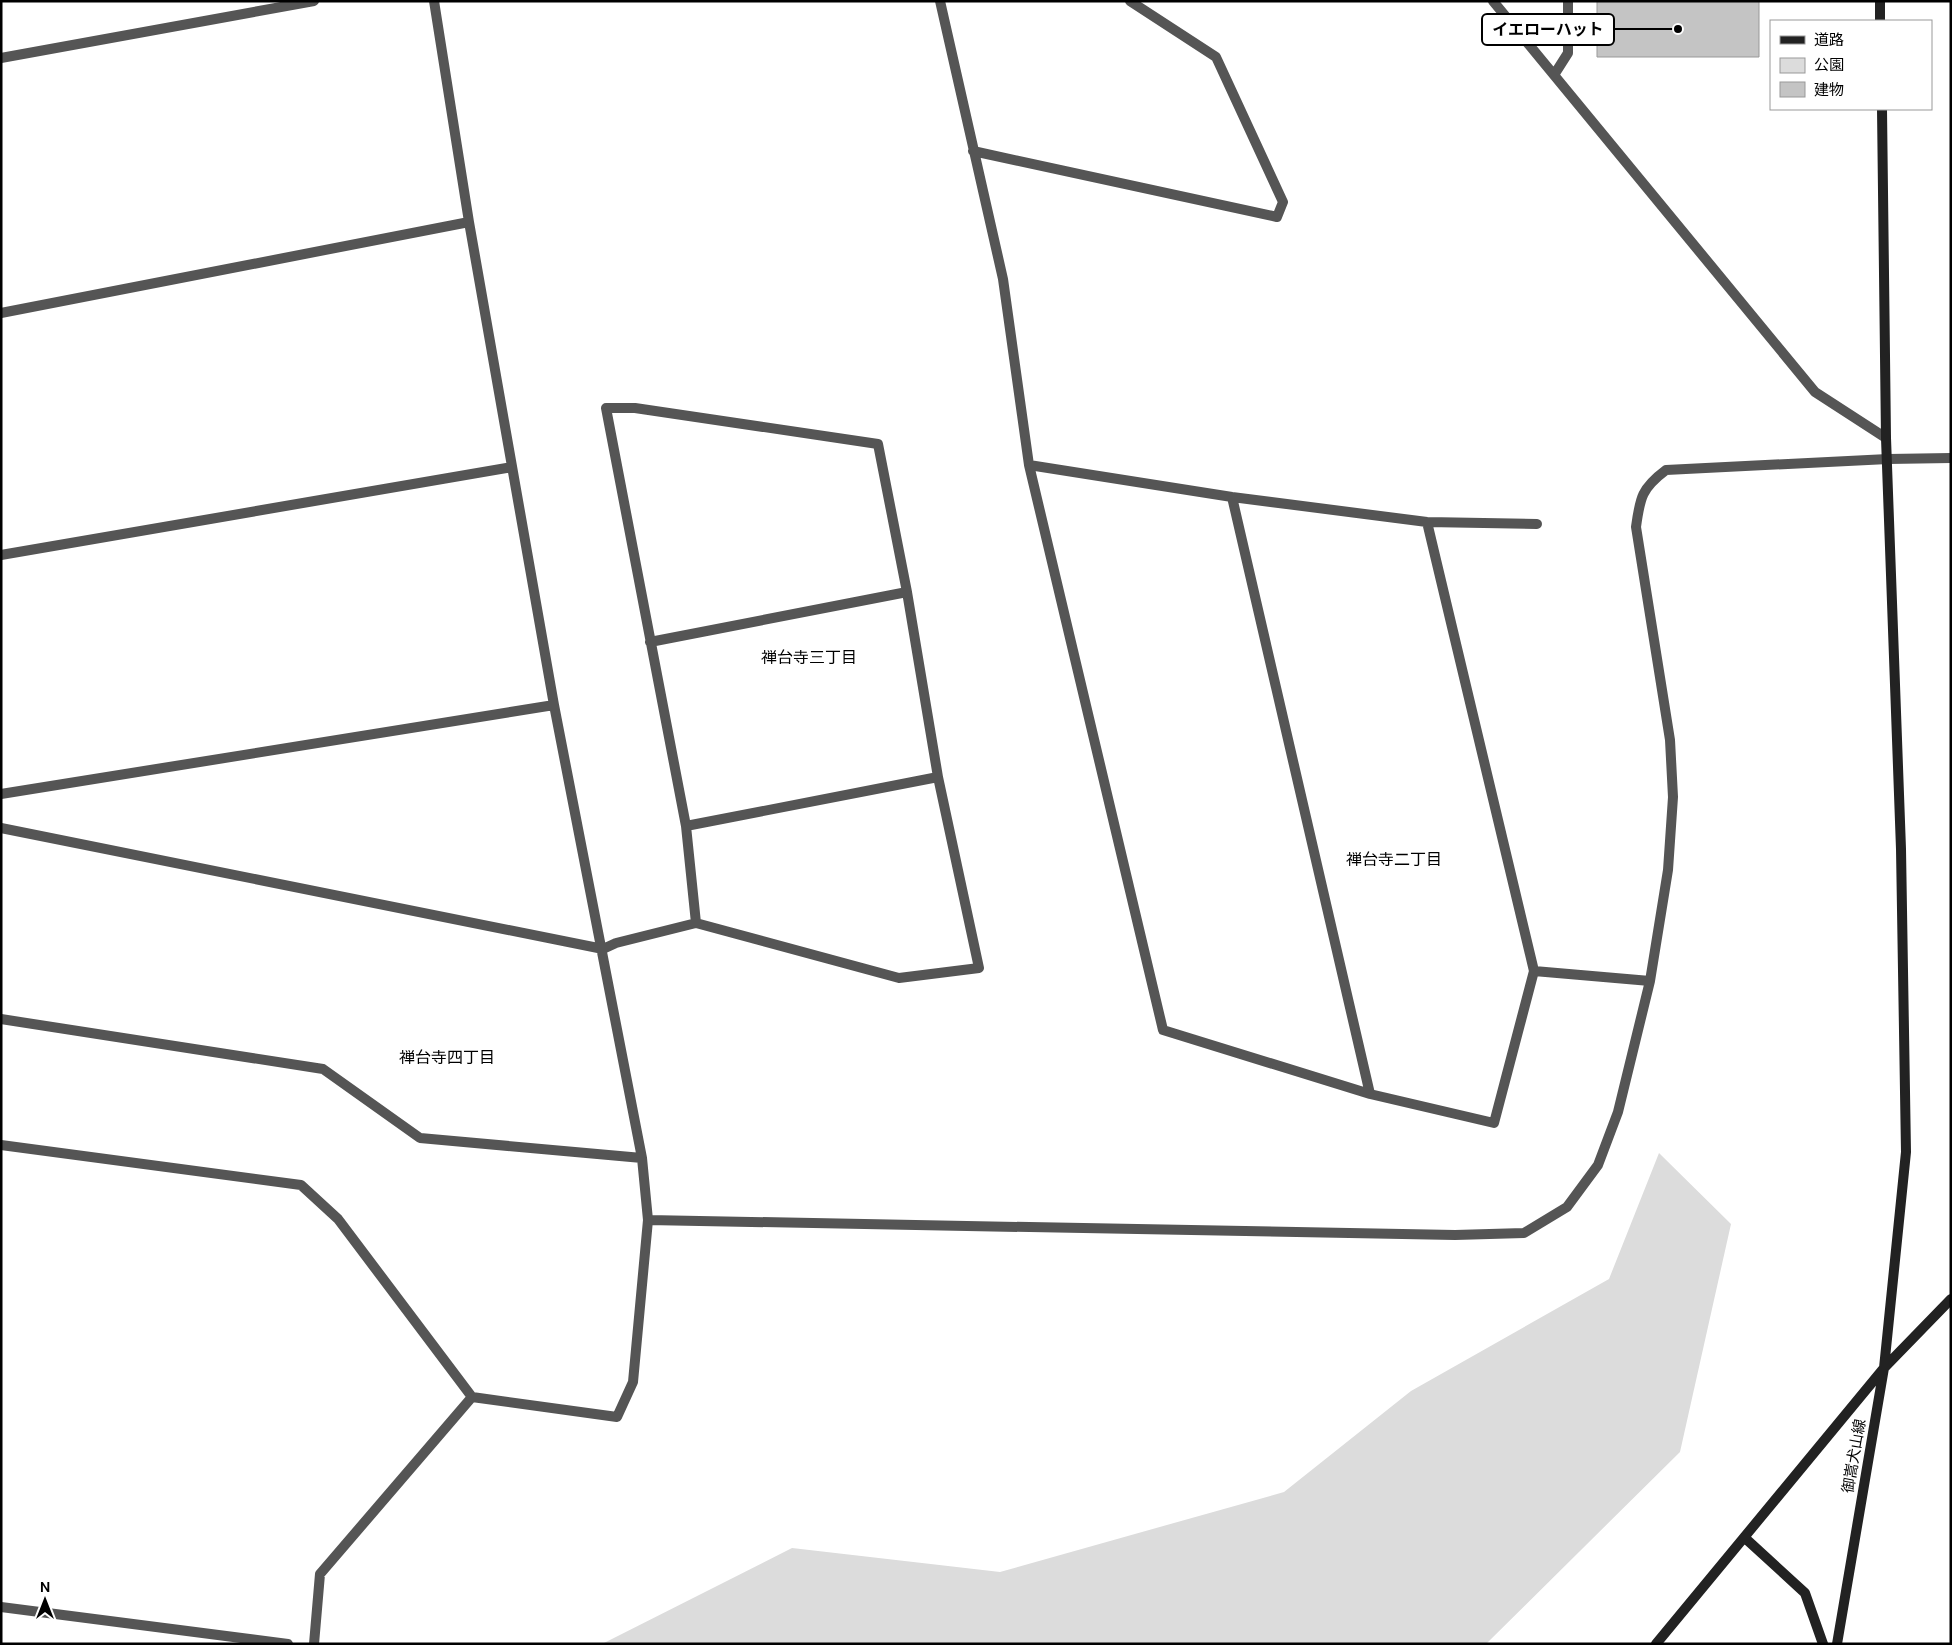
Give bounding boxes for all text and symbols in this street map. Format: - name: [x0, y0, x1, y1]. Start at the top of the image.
- callout: イエローハット: [1482, 14, 1614, 45]
- text: イエローハット: [1492, 19, 1604, 40]
- legend: [1770, 20, 1932, 110]
- text: 道路: [1814, 30, 1844, 50]
- text: 公園: [1814, 55, 1844, 75]
- text: 建物: [1814, 80, 1844, 100]
- district label: 禅台寺三丁目: [761, 647, 857, 668]
- district label: 禅台寺二丁目: [1346, 849, 1442, 870]
- district label: 禅台寺四丁目: [399, 1047, 495, 1068]
- street label: 御嵩犬山線: [1838, 1417, 1870, 1495]
- north arrow: [20, 1575, 70, 1625]
- text: N: [40, 1578, 50, 1596]

